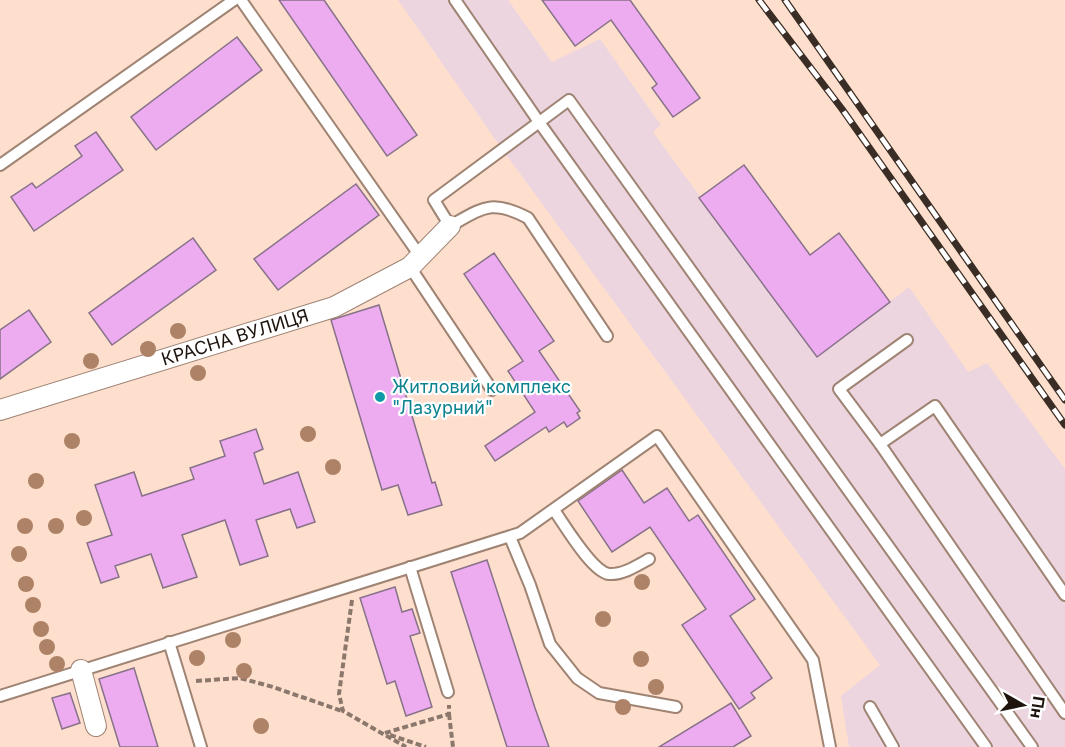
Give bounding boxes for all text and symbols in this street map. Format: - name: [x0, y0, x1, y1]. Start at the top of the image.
- street label: КРАСНА ВУЛИЦЯ: [159, 304, 311, 370]
- place label: Житловий комплекс "Лазурний": [392, 376, 571, 418]
- marker: Житловий комплекс "Лазурний": [373, 390, 387, 404]
- north arrow: [993, 675, 1053, 735]
- text: Пн: [1026, 695, 1049, 720]

